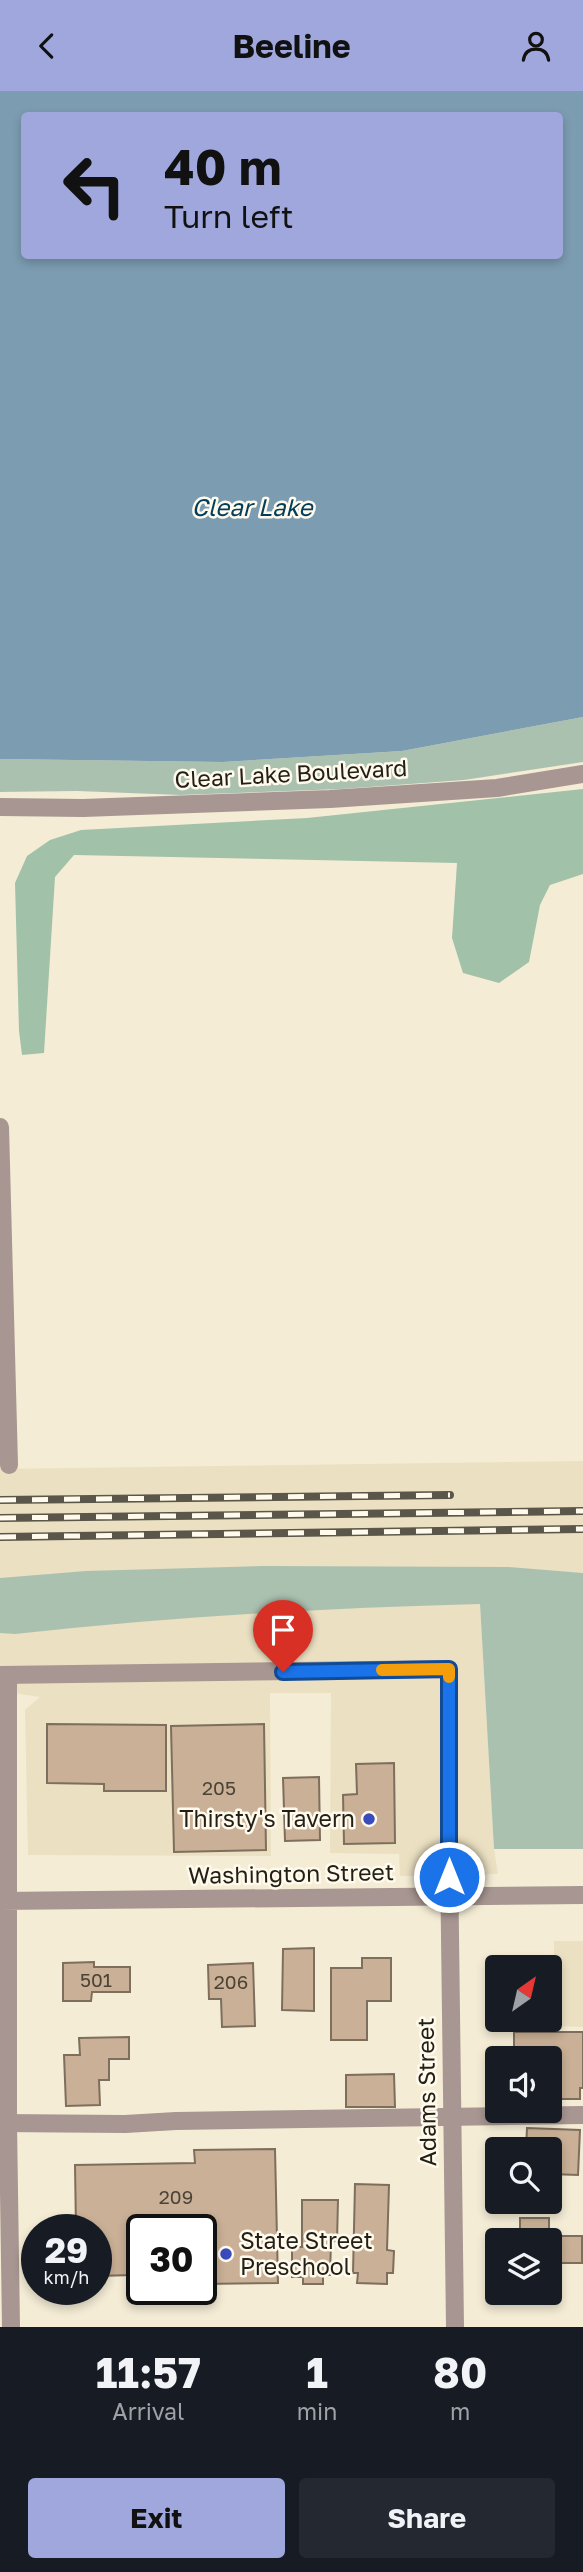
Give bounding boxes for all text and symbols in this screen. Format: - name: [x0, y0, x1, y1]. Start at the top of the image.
- icon: back: [28, 27, 66, 65]
- text: Beeline: [232, 27, 351, 65]
- icon: person: [517, 27, 555, 65]
- text: 40 m: [164, 137, 282, 196]
- icon: left: [49, 140, 140, 231]
- text: Turn left: [164, 197, 293, 235]
- water label: Clear Lake: [191, 492, 315, 521]
- street label: Clear Lake Boulevard: [174, 753, 408, 793]
- pin: [253, 1600, 313, 1672]
- icon: arrive: [264, 1611, 302, 1649]
- house number: 205: [202, 1776, 236, 1799]
- place label: Thirsty's Tavern: [179, 1804, 355, 1832]
- marker: Thirsty's Tavern: [361, 1811, 377, 1827]
- position arrow: [412, 1840, 486, 1914]
- street label: Washington Street: [188, 1857, 394, 1889]
- north arrow: [485, 1955, 562, 2032]
- map controls: [485, 1955, 562, 2305]
- house number: 501: [80, 1968, 112, 1991]
- house number: 206: [214, 1970, 248, 1993]
- street label: Adams Street: [411, 2017, 441, 2167]
- button: sound: [485, 2046, 562, 2123]
- button: search: [485, 2137, 562, 2214]
- house number: 209: [159, 2185, 193, 2208]
- speed limit sign: 30: [126, 2214, 217, 2305]
- place label: State Street Preschool: [240, 2226, 373, 2280]
- button: layers: [485, 2228, 562, 2305]
- text: 29: [45, 2229, 88, 2271]
- marker: State Street Preschool: [218, 2246, 234, 2262]
- text: km/h: [44, 2266, 89, 2288]
- text: 11:57: [96, 2347, 201, 2397]
- text: 1: [306, 2347, 328, 2397]
- text: 80: [433, 2347, 487, 2397]
- text: Arrival: [112, 2397, 184, 2425]
- text: min: [297, 2397, 337, 2425]
- text: m: [450, 2397, 470, 2425]
- button: Exit: [28, 2478, 285, 2558]
- button: Share: [299, 2478, 555, 2558]

